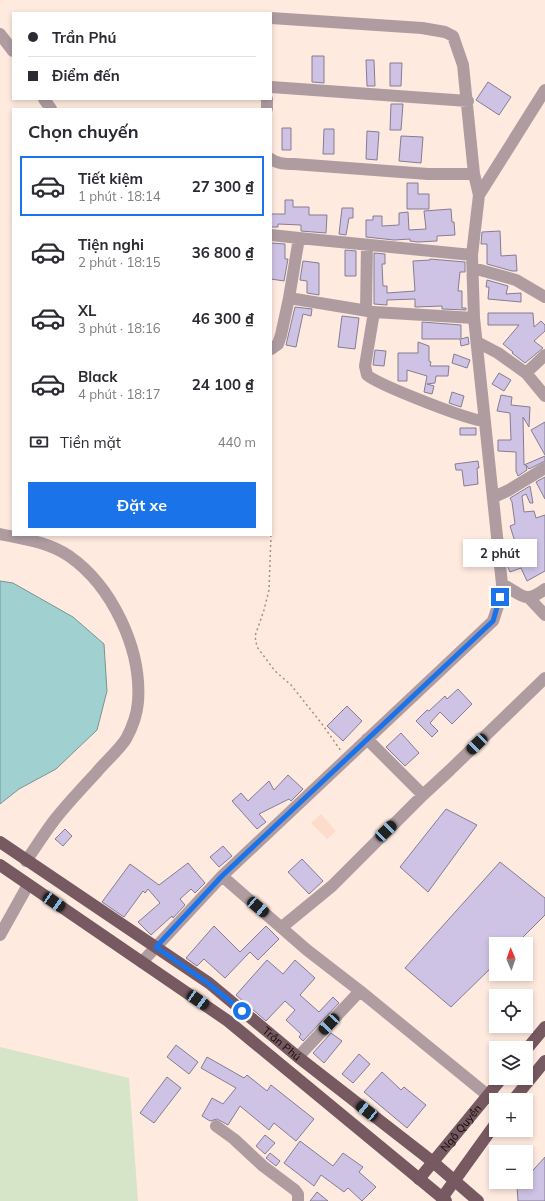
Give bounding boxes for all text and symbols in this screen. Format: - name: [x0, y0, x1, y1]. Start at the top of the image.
- text: Trần Phú: [52, 28, 116, 47]
- text: Điểm đến: [52, 66, 120, 85]
- text: Chọn chuyến: [28, 120, 139, 143]
- icon: car: [30, 168, 66, 204]
- text: Tiết kiệm: [78, 169, 143, 188]
- text: 27 300 ₫: [192, 177, 254, 196]
- text: 1 phút · 18:14: [78, 188, 161, 204]
- icon: car: [30, 234, 66, 270]
- text: Tiện nghi: [78, 235, 144, 254]
- text: 36 800 ₫: [192, 243, 254, 262]
- text: 2 phút · 18:15: [78, 254, 161, 270]
- icon: car: [30, 300, 66, 336]
- text: XL: [78, 301, 96, 320]
- text: 46 300 ₫: [192, 309, 254, 328]
- text: 3 phút · 18:16: [78, 320, 161, 336]
- icon: car: [30, 366, 66, 402]
- text: Black: [78, 367, 117, 386]
- text: 24 100 ₫: [192, 375, 254, 394]
- text: 4 phút · 18:17: [78, 386, 161, 402]
- icon: cash: [28, 431, 50, 453]
- text: Tiền mặt: [60, 433, 121, 452]
- text: 440 m: [218, 434, 256, 450]
- button: Đặt xe: [28, 482, 256, 528]
- callout: 2 phút: [463, 539, 537, 567]
- text: 2 phút: [480, 545, 520, 561]
- route end: [491, 588, 509, 606]
- car: [464, 731, 490, 757]
- car: [373, 818, 399, 844]
- car: [41, 890, 67, 914]
- car: [245, 895, 271, 919]
- north arrow: [489, 937, 533, 981]
- map controls: [489, 937, 533, 1189]
- car: [185, 988, 211, 1012]
- button: locate: [489, 989, 533, 1033]
- route start: [233, 1002, 251, 1020]
- car: [316, 1011, 342, 1037]
- street label: Trần Phú: [260, 1024, 304, 1064]
- button: layers: [489, 1041, 533, 1085]
- button: +: [489, 1093, 533, 1137]
- car: [354, 1099, 380, 1123]
- street label: Ngô Quyền: [437, 1102, 484, 1155]
- button: −: [489, 1145, 533, 1189]

